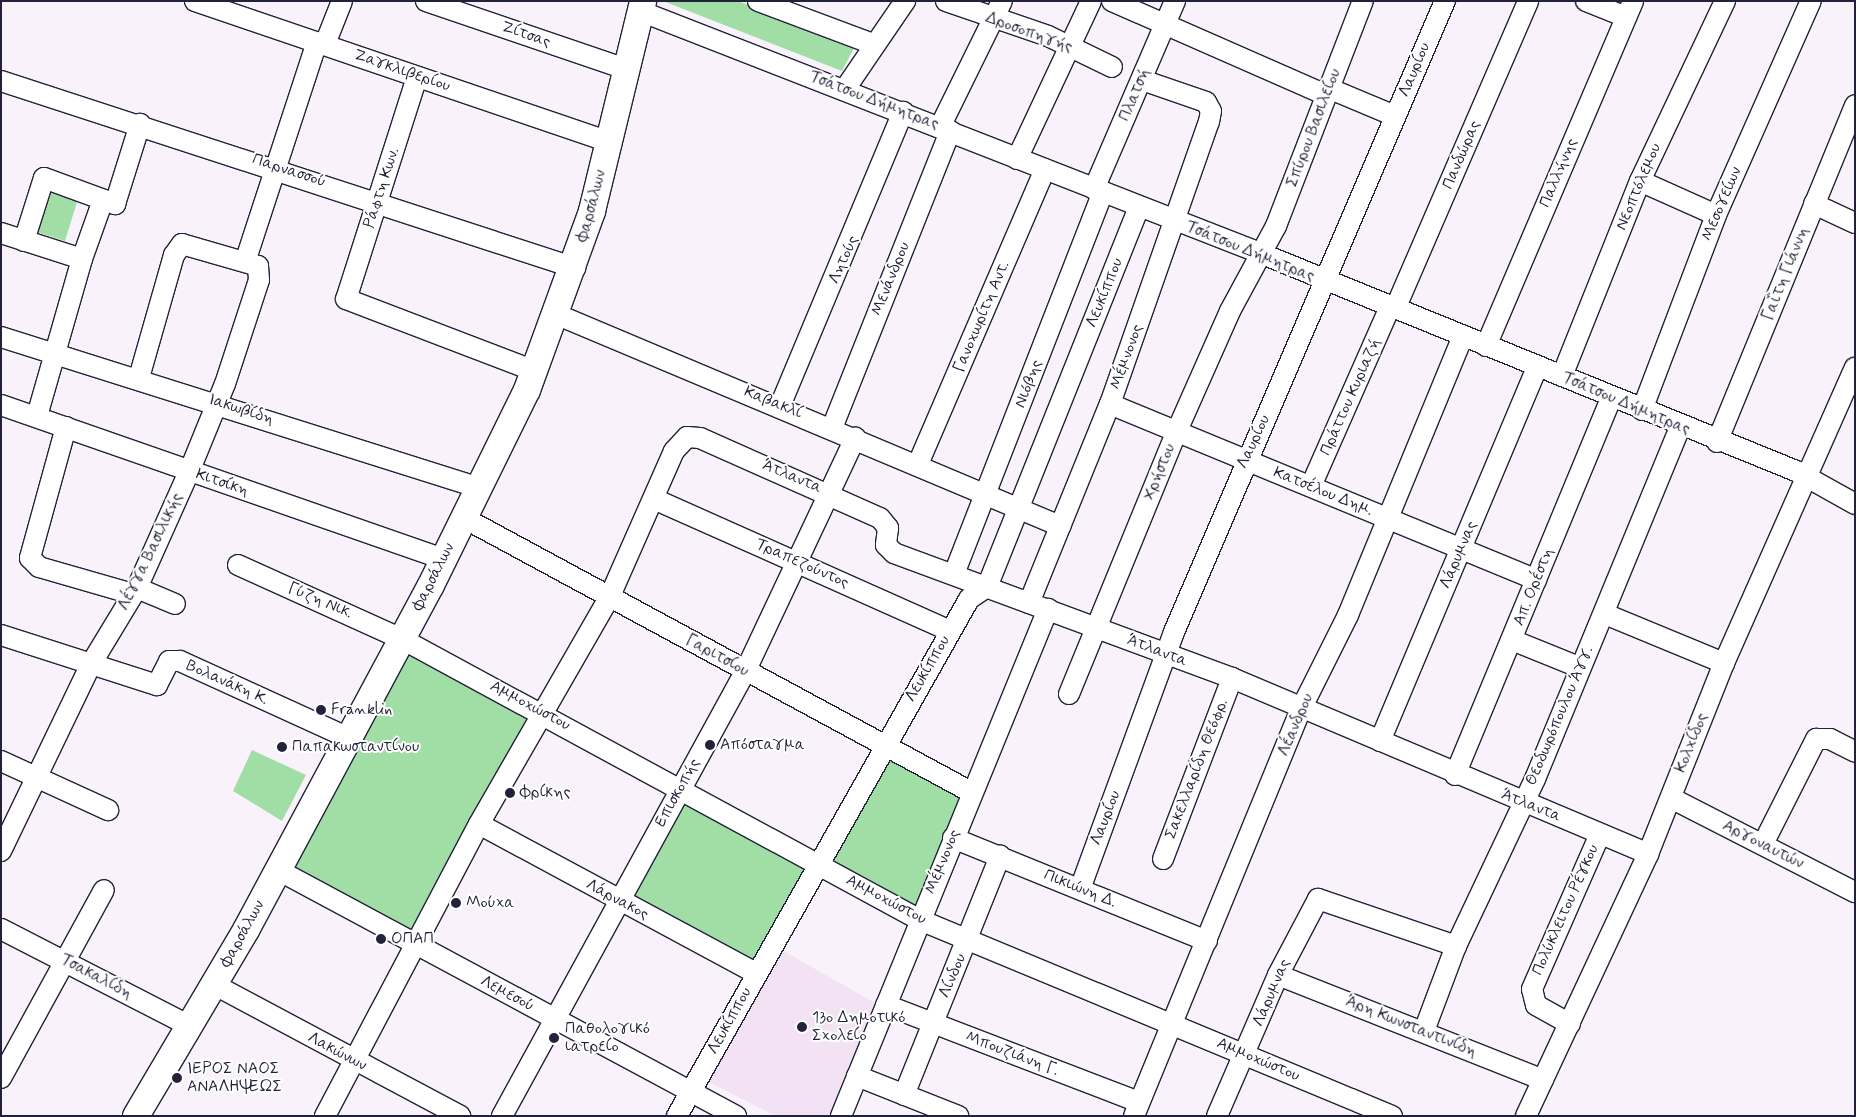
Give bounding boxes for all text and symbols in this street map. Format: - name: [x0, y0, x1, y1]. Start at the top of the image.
- street label: Δροσοπηγής: [983, 8, 1075, 58]
- street label: Ζίτσας: [499, 18, 553, 52]
- street label: Λαυρίου: [1395, 40, 1435, 100]
- street label: Ζαγκλιβερίου: [351, 46, 453, 96]
- street label: Πλατσή: [1115, 66, 1155, 124]
- street label: Σπύρου Βασιλείου: [1283, 66, 1345, 190]
- street label: Τσάτσου Δήμητρας: [807, 67, 941, 135]
- street label: Πανδώρας: [1439, 118, 1485, 192]
- street label: Παλλήνης: [1536, 136, 1582, 210]
- street label: Νεοπτόλεμου: [1612, 141, 1666, 233]
- street label: Ράφτη Κων.: [360, 145, 404, 231]
- street label: Παρνασσού: [250, 150, 328, 192]
- street label: Μεσογείων: [1698, 164, 1746, 244]
- street label: Φαρσάλων: [573, 168, 611, 244]
- street label: Τσάτσου Δήμητρας: [1183, 217, 1317, 287]
- street label: Γαΐτη Γιάννη: [1759, 225, 1813, 323]
- street label: Λητούς: [825, 233, 863, 287]
- street label: Μενάνδρου: [868, 239, 914, 319]
- street label: Λευκίππου: [1082, 255, 1128, 331]
- street label: Γανοχωρίτη Αντ.: [950, 258, 1014, 376]
- street label: Μέμνονος: [1106, 322, 1148, 392]
- street label: Πράττου Κυριαζή: [1317, 335, 1385, 459]
- street label: Νιόβης: [1011, 357, 1047, 411]
- street label: Τσάτσου Δήμητρας: [1559, 368, 1693, 440]
- street label: Καβακλί: [741, 383, 805, 423]
- street label: Ιακωβίδη: [206, 390, 276, 430]
- street label: Λαυρίου: [1233, 412, 1275, 472]
- street label: Χρήστου: [1140, 441, 1180, 503]
- street label: Άτλαντα: [759, 456, 825, 498]
- street label: Κατσέλου Δημ.: [1270, 463, 1376, 521]
- street label: Κιτσίκη: [193, 465, 251, 501]
- street label: Λέγγα Βασιλικής: [114, 490, 188, 614]
- street label: Λάρυμνας: [1436, 518, 1482, 592]
- street label: Τραπεζούντος: [752, 535, 852, 593]
- street label: Φαρσάλων: [409, 540, 459, 614]
- street label: Απ. Ορέστη: [1510, 545, 1558, 629]
- street label: Γύζη Νικ.: [285, 579, 355, 623]
- street label: Γαριτσίου: [682, 631, 752, 681]
- street label: Άτλαντα: [1124, 631, 1190, 671]
- street label: Λευκίππου: [901, 632, 955, 706]
- street label: Θεοδωρόπουλου Άγγ.: [1522, 644, 1598, 788]
- street label: Βολανάκη Κ.: [183, 656, 271, 710]
- street label: Αμμοχώστου: [487, 677, 573, 735]
- street label: Λέανδρου: [1274, 691, 1318, 759]
- street label: Σακελλαρίδη Θεόφρ.: [1161, 696, 1233, 842]
- place label: Franklin: [331, 700, 392, 720]
- marker: Franklin: [315, 704, 327, 716]
- street label: Κολχίδος: [1671, 710, 1713, 776]
- place label: Απόσταγμα: [720, 735, 805, 755]
- place label: Παπακωσταντίνου: [292, 737, 419, 757]
- marker: Απόσταγμα: [704, 739, 716, 751]
- marker: Παπακωσταντίνου: [276, 741, 288, 753]
- street label: Επισκοπής: [651, 755, 705, 831]
- place label: Φρίκης: [520, 783, 570, 803]
- street label: Άτλαντα: [1498, 785, 1564, 827]
- marker: Φρίκης: [504, 787, 516, 799]
- street label: Λαυρίου: [1087, 788, 1125, 848]
- street label: Αργοναυτών: [1719, 816, 1807, 874]
- street label: Μέμνονος: [921, 827, 965, 897]
- street label: Πολύκλειτου Ρέγκου: [1529, 842, 1603, 978]
- street label: Πικιώνη Δ.: [1041, 866, 1119, 912]
- street label: Αμμοχώστου: [843, 871, 929, 929]
- street label: Λάρνακος: [582, 875, 652, 925]
- place label: Μούχα: [466, 893, 515, 913]
- street label: Φαρσάλων: [217, 897, 269, 971]
- marker: Μούχα: [450, 897, 462, 909]
- place label: ΟΠΑΠ: [391, 929, 434, 949]
- marker: ΟΠΑΠ: [375, 933, 387, 945]
- street label: Τσακαλίδη: [57, 950, 135, 1004]
- street label: Λίνδου: [935, 951, 971, 1001]
- street label: Λάρυμνας: [1249, 956, 1295, 1030]
- street label: Λεμεσού: [477, 972, 537, 1016]
- street label: Λευκίππου: [704, 984, 756, 1058]
- street label: Άρη Κωνσταντινίδη: [1343, 992, 1479, 1062]
- place label: 13ο Δημοτικό Σχολείο: [812, 1008, 906, 1046]
- place label: Παθολογικό ιατρείο: [565, 1019, 650, 1057]
- marker: 13ο Δημοτικό Σχολείο: [796, 1021, 808, 1033]
- street label: Μπουζιάνη Γ.: [963, 1027, 1061, 1081]
- street label: Λακώνων: [304, 1028, 370, 1076]
- marker: Παθολογικό ιατρείο: [547, 1031, 561, 1045]
- street label: Αμμοχώστου: [1214, 1034, 1302, 1086]
- place label: ΙΕΡΟΣ ΝΑΟΣ ΑΝΑΛΗΨΕΩΣ: [187, 1059, 282, 1097]
- marker: ΙΕΡΟΣ ΝΑΟΣ ΑΝΑΛΗΨΕΩΣ: [171, 1072, 183, 1084]

